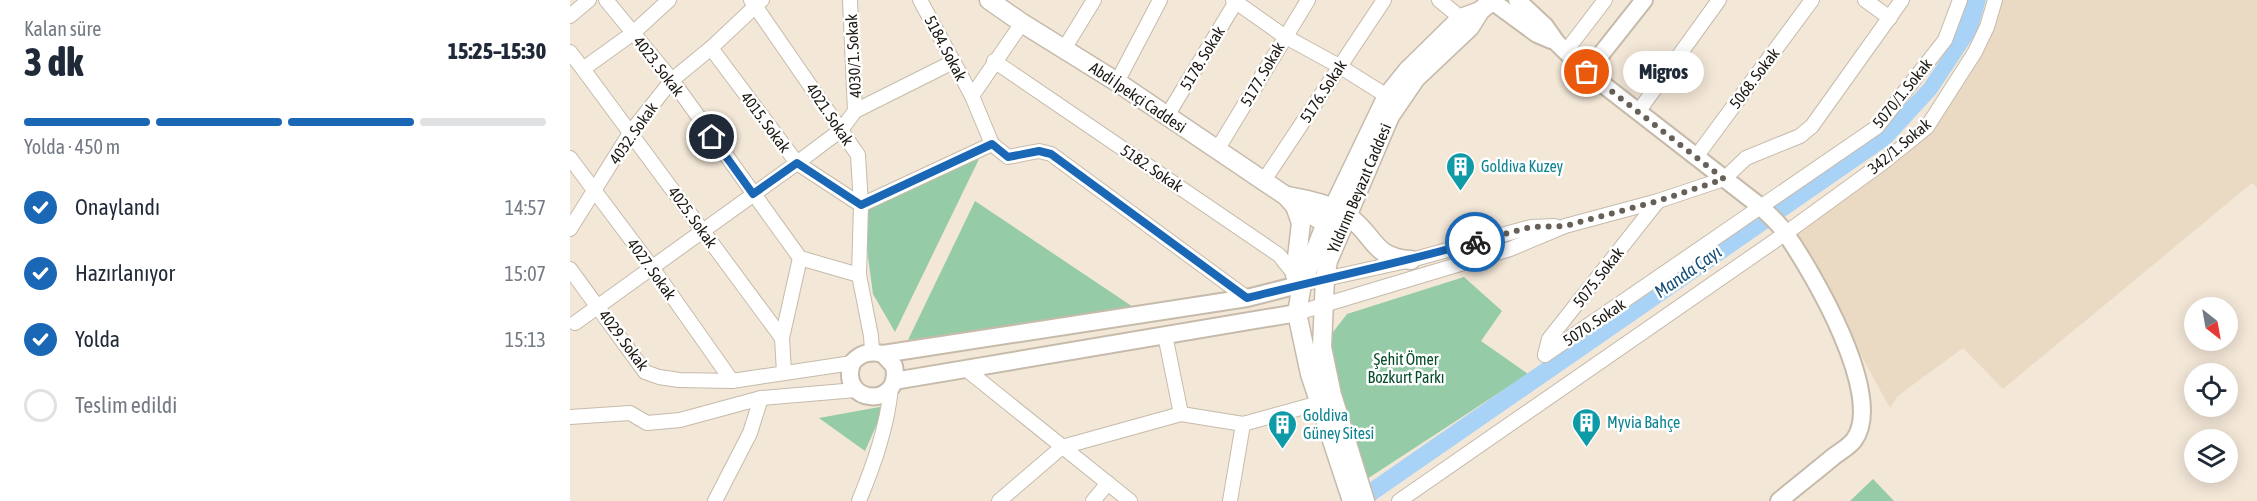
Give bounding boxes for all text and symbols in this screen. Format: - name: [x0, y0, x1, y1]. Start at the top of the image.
- street label: 5184. Sokak: [921, 12, 971, 84]
- street label: 4030/1. Sokak: [842, 14, 864, 98]
- text: Kalan süre: [24, 17, 101, 40]
- street label: 5178. Sokak: [1176, 23, 1228, 93]
- street label: 4023. Sokak: [630, 33, 688, 99]
- text: 15:25–15:30: [448, 38, 546, 64]
- street label: 5177. Sokak: [1236, 39, 1288, 109]
- text: 3 dk: [24, 40, 83, 84]
- street label: 5068. Sokak: [1725, 44, 1783, 112]
- pin: [1561, 46, 1612, 97]
- callout: Migros: [1623, 51, 1704, 93]
- icon: bag: [1570, 55, 1603, 88]
- street label: 5070/1. Sokak: [1869, 55, 1935, 131]
- street label: 5176. Sokak: [1296, 56, 1350, 126]
- street label: Abdi İpekçi Caddesi: [1086, 58, 1190, 137]
- text: Migros: [1639, 60, 1688, 83]
- street label: 4021. Sokak: [803, 80, 857, 148]
- street label: 4015. Sokak: [737, 88, 795, 156]
- street label: 4032. Sokak: [605, 99, 661, 167]
- pin: [686, 111, 737, 162]
- street label: 342/1. Sokak: [1864, 115, 1934, 177]
- icon: home: [695, 120, 728, 153]
- street label: Yıldırım Beyazıt Caddesi: [1324, 121, 1395, 256]
- text: Yolda · 450 m: [24, 135, 120, 158]
- street label: 5182. Sokak: [1118, 141, 1186, 195]
- building icon: Goldiva Kuzey: [1444, 150, 1476, 192]
- place label: Goldiva Kuzey: [1481, 157, 1564, 176]
- street label: 4025. Sokak: [665, 183, 721, 251]
- icon: check: [24, 191, 57, 224]
- text: Onaylandı: [75, 194, 160, 220]
- text: 14:57: [505, 196, 546, 219]
- courier: [1445, 212, 1505, 272]
- icon: bike: [1459, 226, 1492, 259]
- street label: 4027. Sokak: [624, 235, 680, 303]
- water label: Manda Çayı: [1650, 241, 1725, 302]
- street label: 5075. Sokak: [1569, 244, 1627, 310]
- icon: check: [24, 257, 57, 290]
- text: Hazırlanıyor: [75, 260, 175, 286]
- text: 15:07: [504, 262, 546, 285]
- street label: 5070. Sokak: [1560, 295, 1628, 349]
- north arrow: [2184, 297, 2238, 351]
- map controls: [2184, 297, 2238, 483]
- street label: 4029. Sokak: [595, 306, 653, 374]
- icon: check: [24, 323, 57, 356]
- text: Yolda: [75, 326, 120, 352]
- text: 15:13: [505, 328, 546, 351]
- park label: Şehit Ömer Bozkurt Parkı: [1368, 350, 1444, 386]
- button: locate: [2184, 363, 2238, 417]
- text: Teslim edildi: [75, 392, 177, 418]
- place label: Goldiva Güney Sitesi: [1303, 406, 1374, 443]
- building icon: Myvia Bahçe: [1570, 406, 1602, 448]
- building icon: Goldiva Güney Sitesi: [1266, 408, 1298, 450]
- place label: Myvia Bahçe: [1607, 413, 1680, 432]
- button: layers: [2184, 429, 2238, 483]

